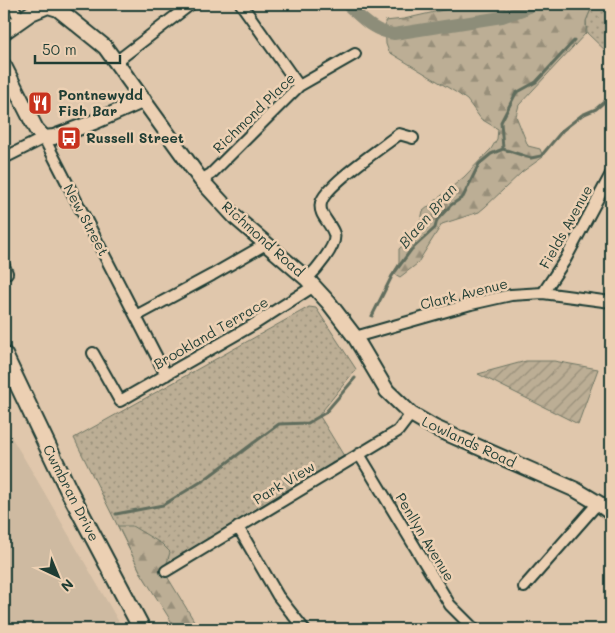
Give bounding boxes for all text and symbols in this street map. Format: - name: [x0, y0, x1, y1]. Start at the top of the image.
- scale bar: [35, 32, 120, 64]
- text: 50 m: [42, 39, 77, 59]
- street label: Richmond Place: [208, 68, 299, 157]
- place label: Pontnewydd Fish Bar: [58, 85, 143, 120]
- restaurant icon: Pontnewydd Fish Bar: [27, 90, 53, 116]
- bus stop icon: Russell Street: [56, 125, 82, 151]
- place label: Russell Street: [86, 128, 184, 147]
- water label: Blaen Bran: [394, 179, 461, 252]
- street label: New Street: [60, 180, 113, 259]
- street label: Fields Avenue: [535, 182, 596, 272]
- street label: Richmond Road: [218, 196, 309, 281]
- street label: Clark Avenue: [418, 273, 510, 314]
- street label: Brookland Terrace: [150, 292, 271, 373]
- street label: Lowlands Road: [419, 411, 519, 472]
- street label: Cwmbran Drive: [39, 441, 104, 544]
- street label: Park View: [249, 457, 318, 508]
- street label: Penllyn Avenue: [392, 489, 459, 584]
- north arrow: [32, 550, 82, 600]
- text: N: [57, 575, 78, 596]

